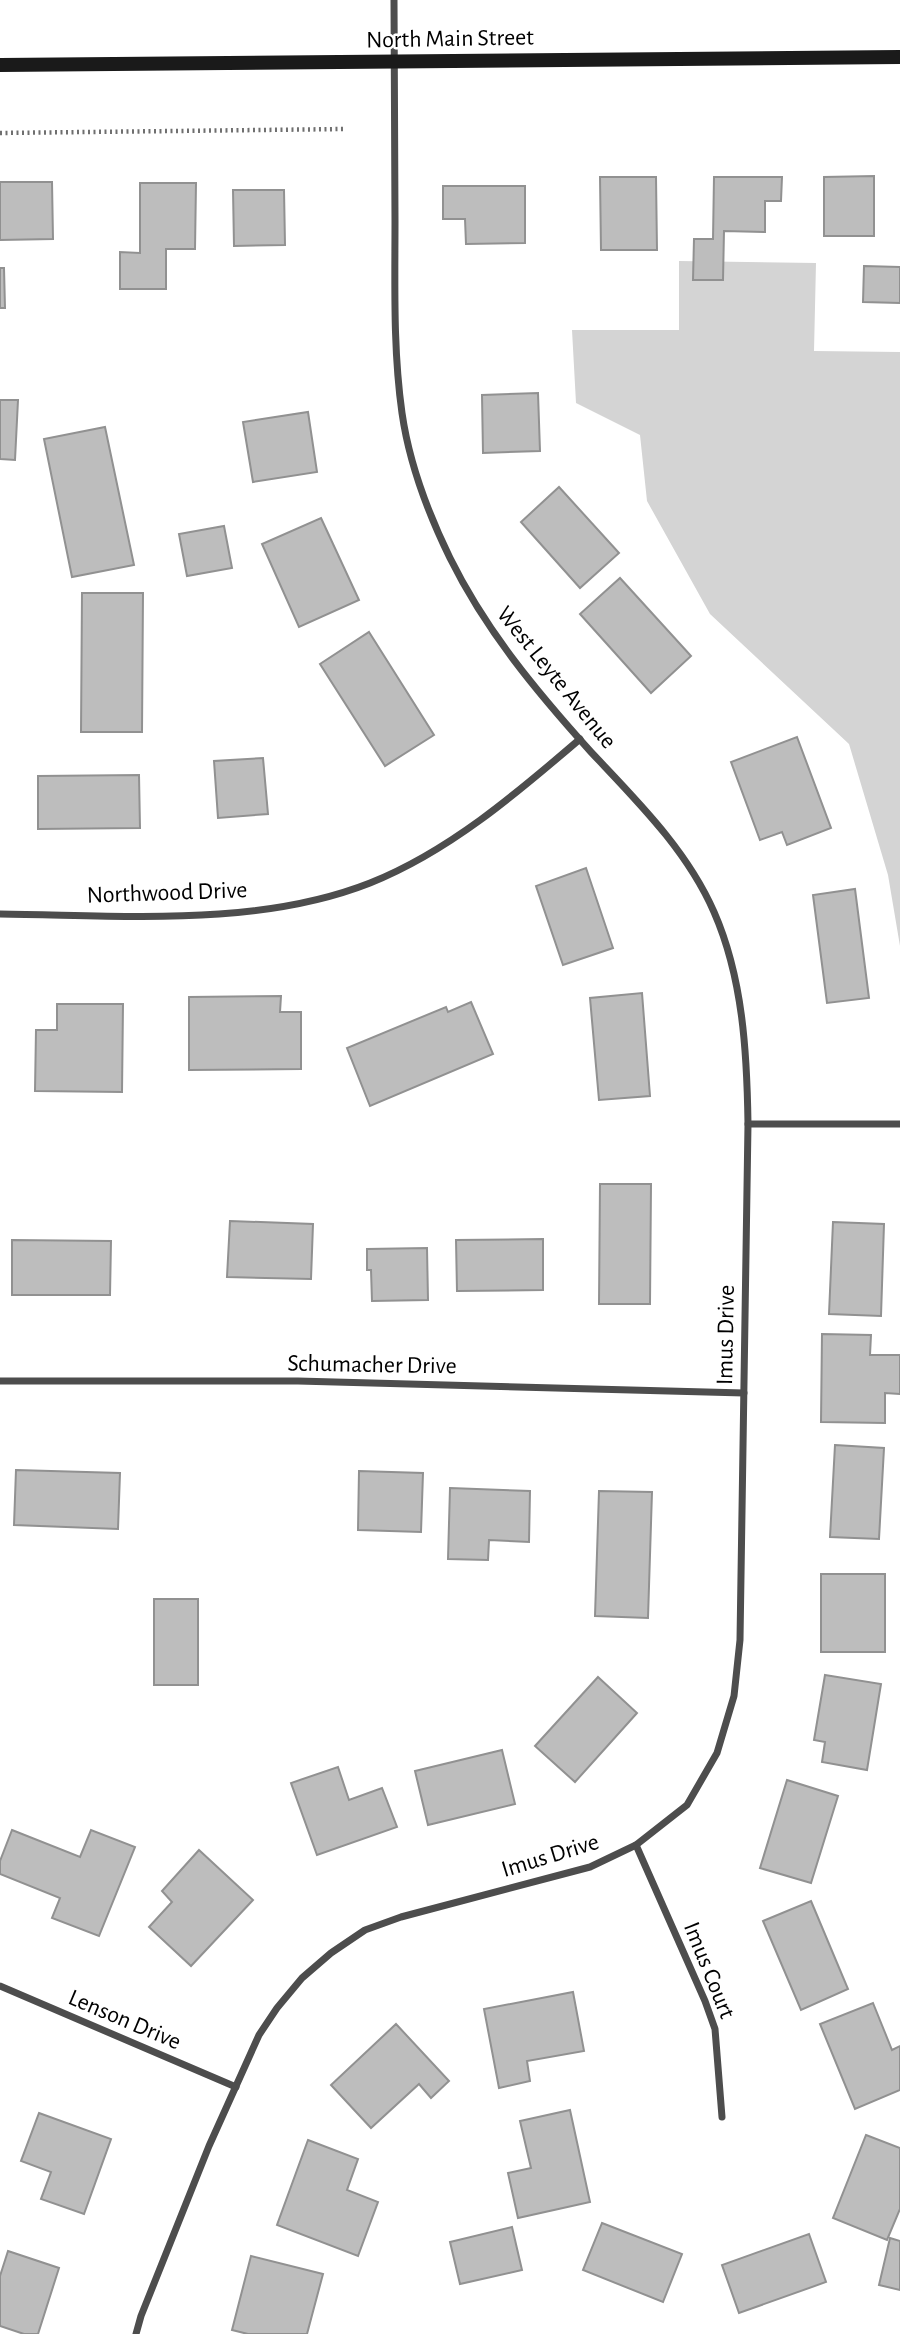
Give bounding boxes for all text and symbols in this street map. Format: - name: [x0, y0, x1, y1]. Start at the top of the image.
- street label: North Main Street: [366, 26, 534, 52]
- street label: West Leyte Avenue: [492, 602, 621, 753]
- street label: Northwood Drive: [86, 878, 248, 908]
- street label: Imus Drive: [713, 1285, 739, 1385]
- street label: Schumacher Drive: [287, 1352, 457, 1378]
- street label: Imus Drive: [499, 1830, 602, 1882]
- street label: Imus Court: [679, 1919, 739, 2022]
- street label: Lenson Drive: [65, 1985, 184, 2054]

